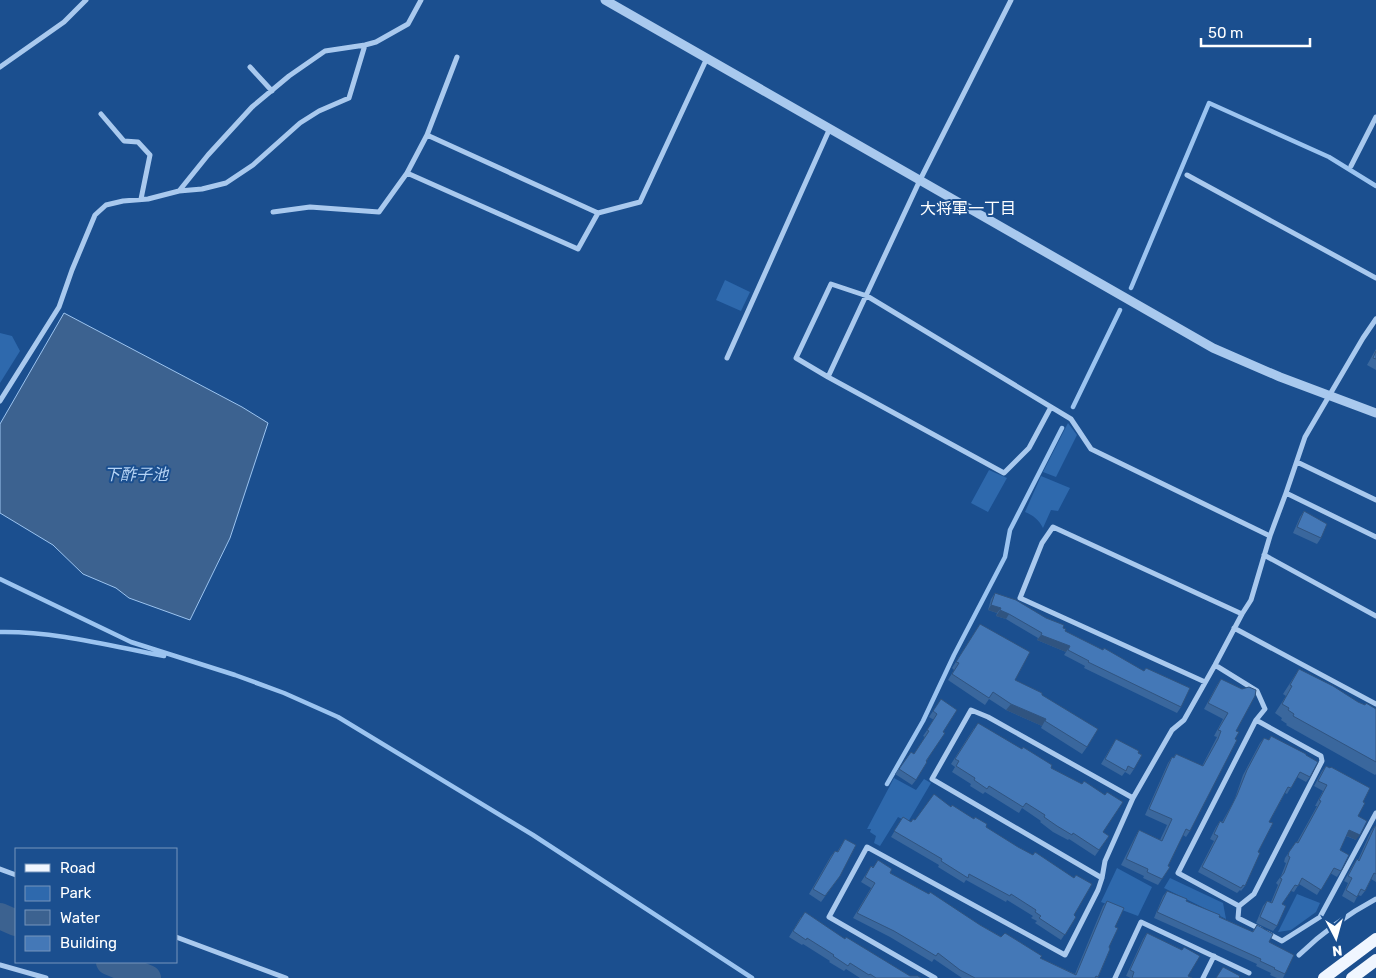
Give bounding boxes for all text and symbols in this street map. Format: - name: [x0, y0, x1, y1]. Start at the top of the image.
- scale bar: [1201, 15, 1310, 47]
- text: 50 m: [1208, 24, 1243, 42]
- district label: 大将軍一丁目: [920, 199, 1016, 218]
- water label: 下酢子池: [104, 465, 170, 484]
- legend: [15, 848, 178, 963]
- text: Road: [60, 859, 96, 877]
- text: Park: [60, 884, 91, 902]
- text: Water: [60, 909, 100, 927]
- north arrow: [1311, 913, 1361, 963]
- text: Building: [60, 934, 117, 952]
- text: N: [1331, 941, 1343, 959]

